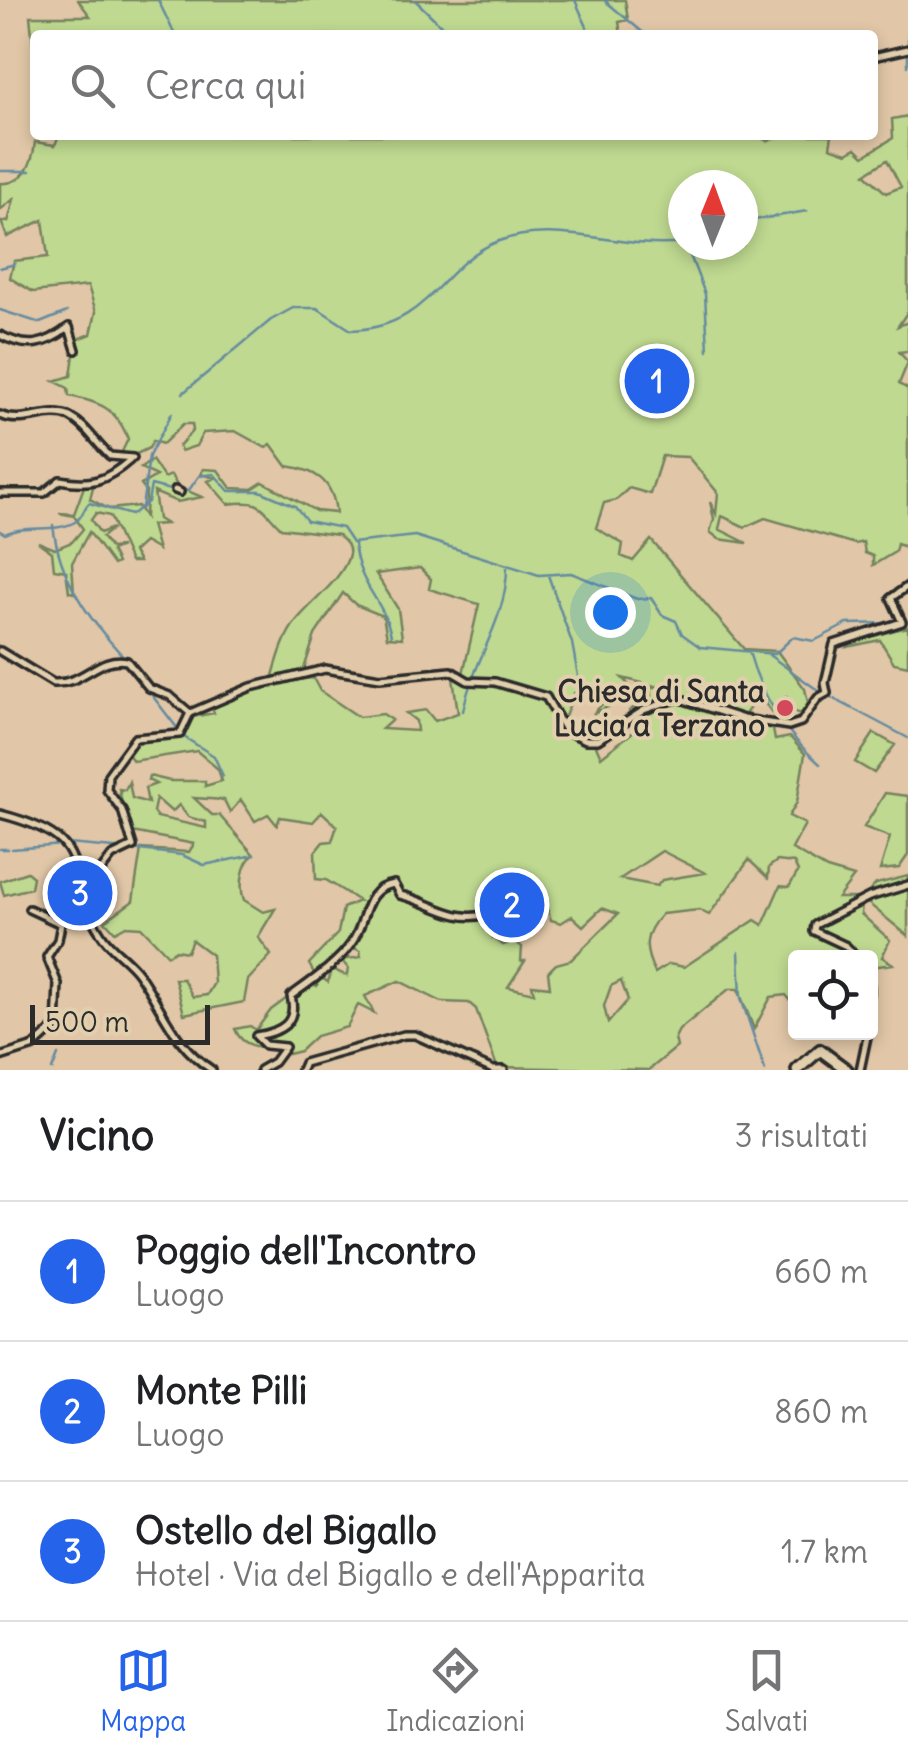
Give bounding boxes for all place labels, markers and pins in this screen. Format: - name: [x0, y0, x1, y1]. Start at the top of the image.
- pin: 1: [624, 344, 690, 418]
- place label: Chiesa di Santa Lucia a Terzano: [554, 672, 765, 744]
- marker: Chiesa di Santa Lucia a Terzano: [774, 697, 796, 719]
- pin: 3: [48, 856, 112, 930]
- pin: 2: [480, 868, 544, 942]

